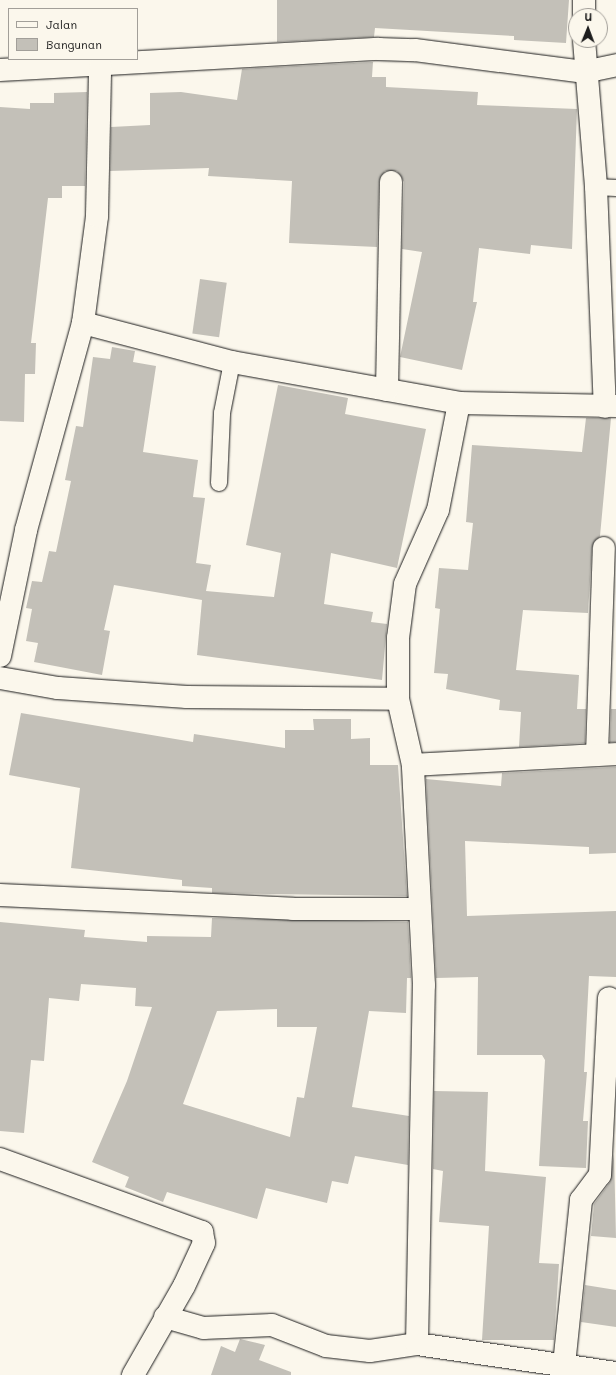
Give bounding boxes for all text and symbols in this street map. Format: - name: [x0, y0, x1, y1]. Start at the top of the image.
- legend: [8, 8, 138, 60]
- north arrow: [568, 8, 608, 48]
- text: U: [584, 9, 592, 24]
- text: Jalan: [46, 16, 77, 32]
- text: Bangunan: [46, 36, 102, 52]

